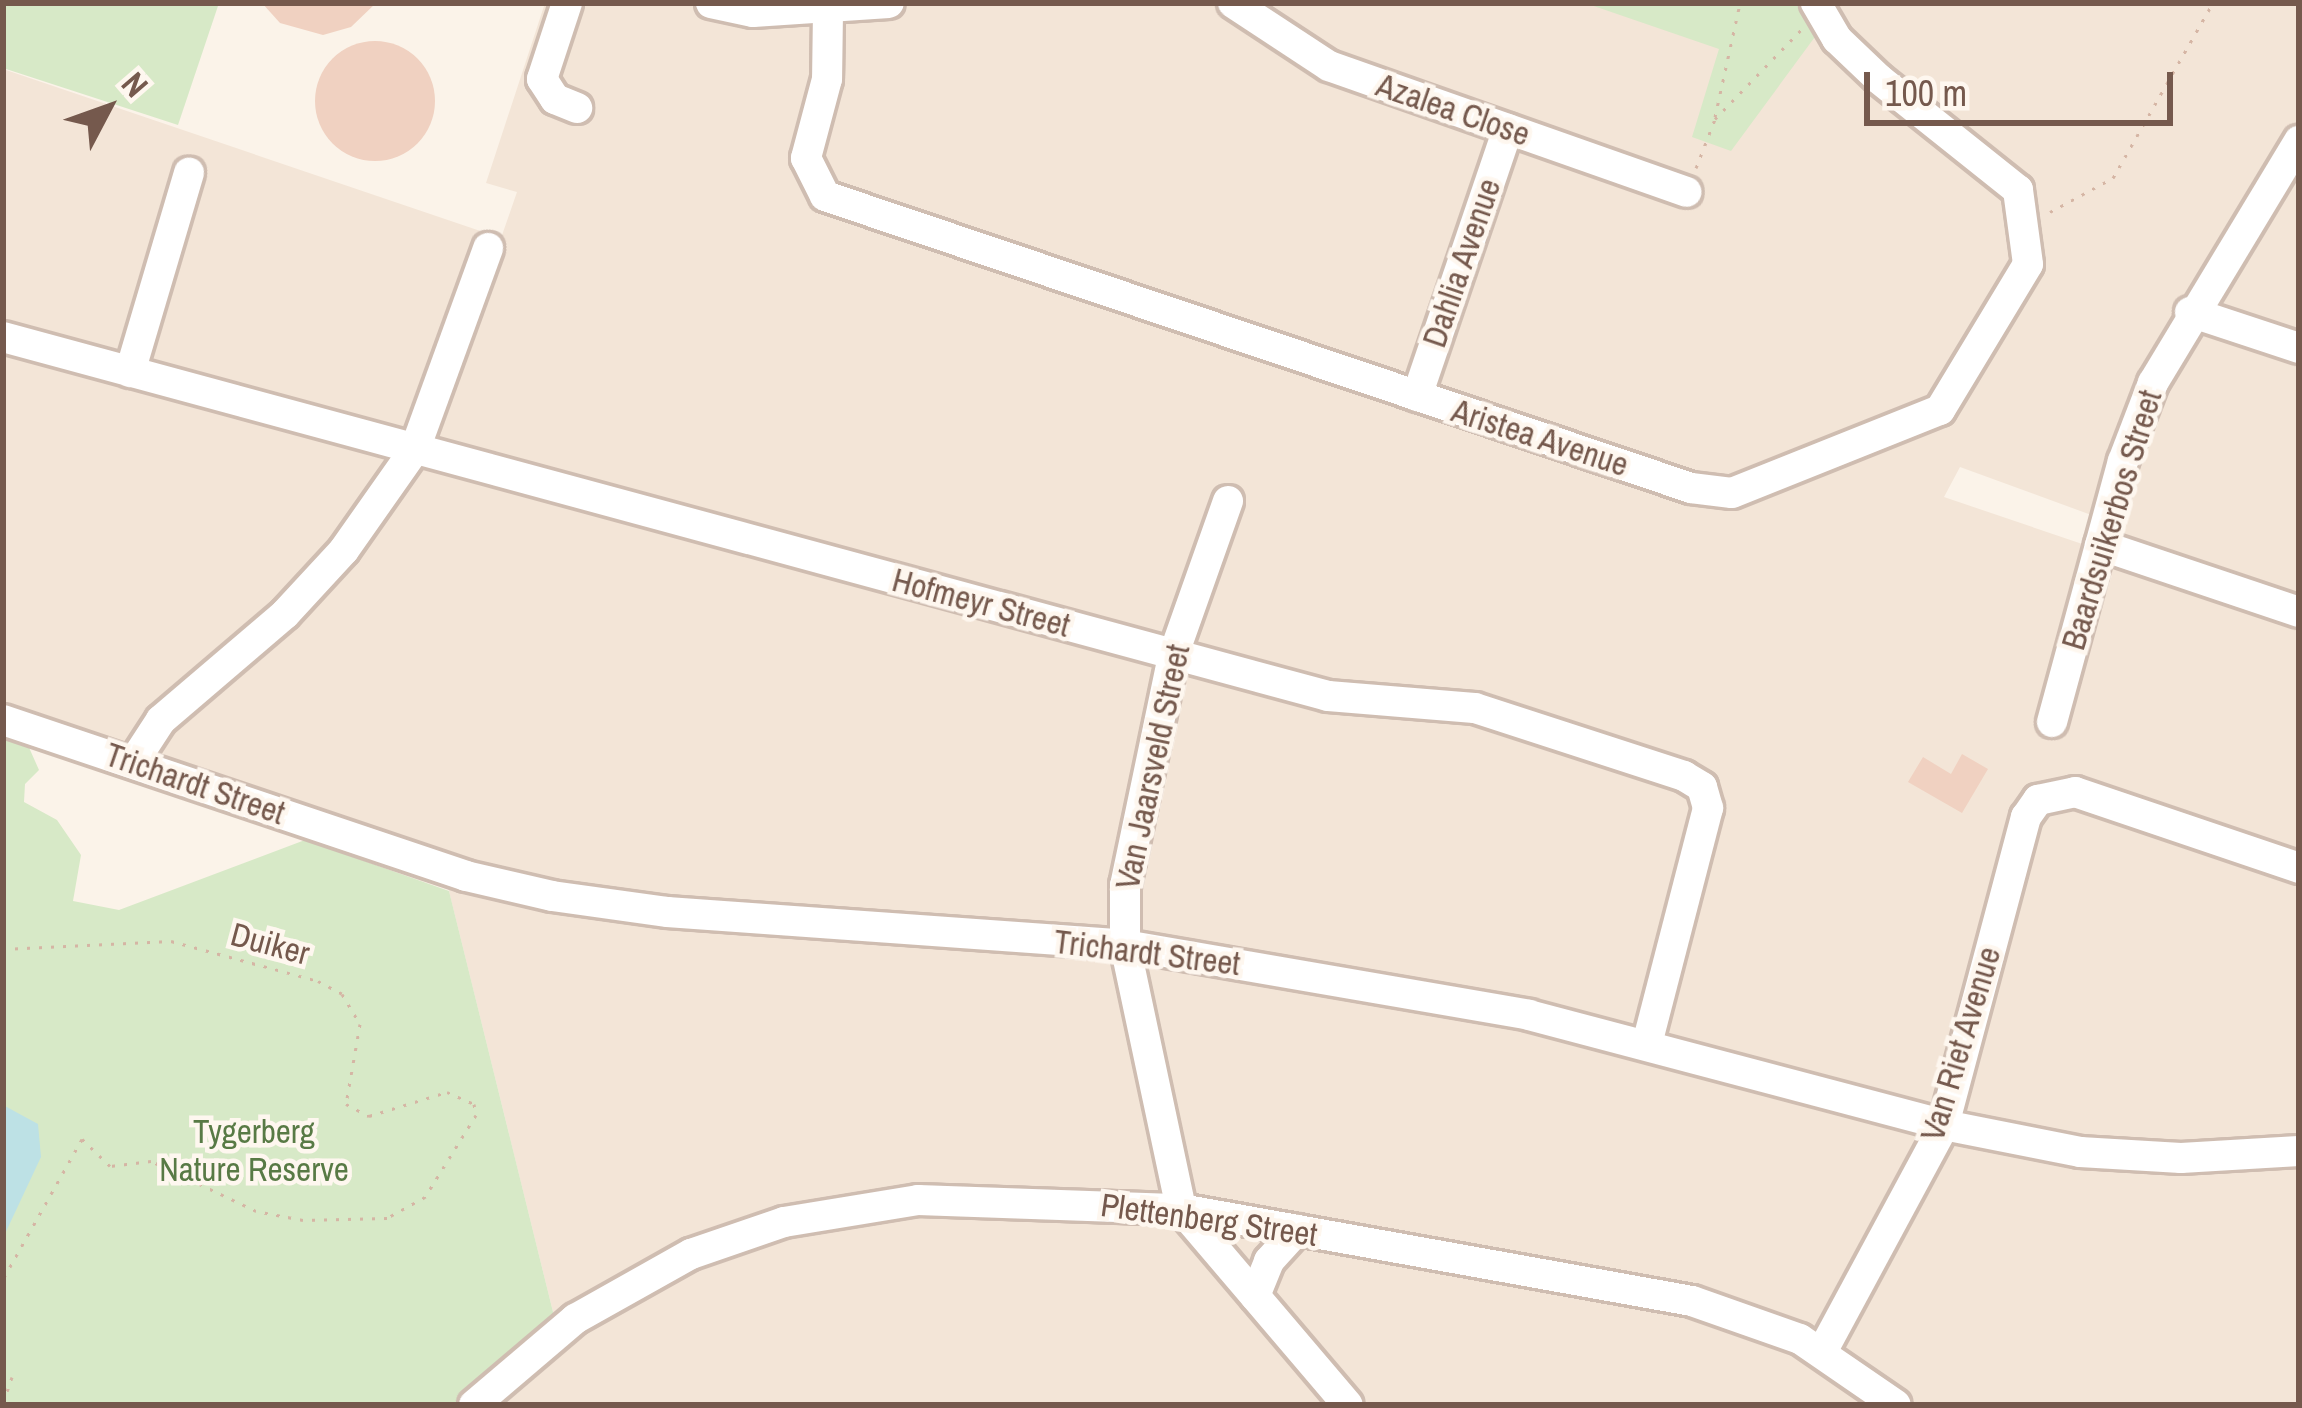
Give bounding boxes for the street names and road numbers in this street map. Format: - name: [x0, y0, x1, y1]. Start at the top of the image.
- street label: Azalea Close: [1371, 65, 1535, 155]
- street label: Dahlia Avenue: [1414, 173, 1510, 353]
- street label: Baardsuikerbos Street: [2054, 385, 2170, 655]
- street label: Aristea Avenue: [1446, 391, 1634, 485]
- street label: Hofmeyr Street: [888, 560, 1074, 646]
- street label: Van Jaarsveld Street: [1108, 641, 1198, 893]
- street label: Trichardt Street: [100, 735, 290, 833]
- street label: Duiker: [226, 915, 314, 973]
- street label: Trichardt Street: [1052, 922, 1242, 984]
- street label: Van Riet Avenue: [1913, 942, 2009, 1146]
- street label: Plettenberg Street: [1098, 1185, 1320, 1255]

